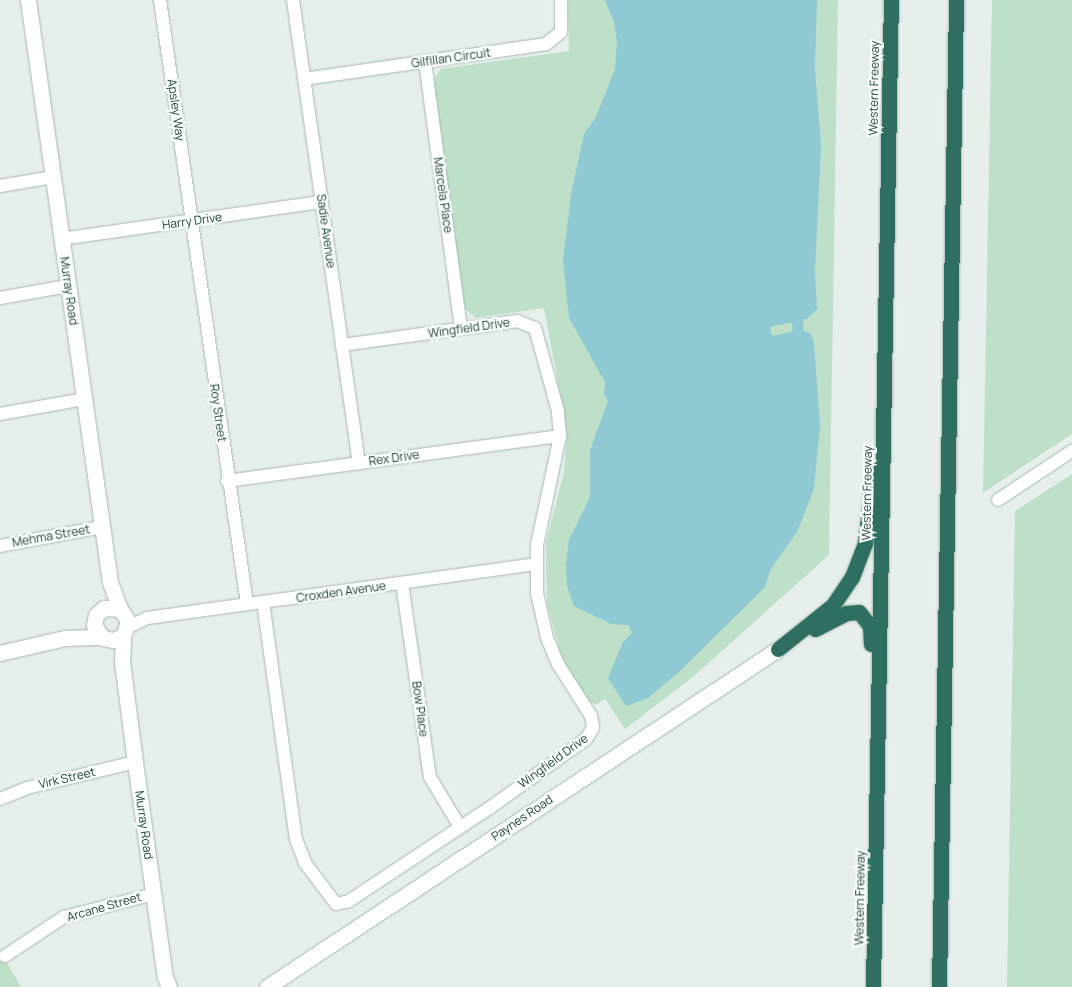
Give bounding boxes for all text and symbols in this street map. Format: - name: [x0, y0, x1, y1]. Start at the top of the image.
- street label: Western Freeway: [866, 40, 882, 136]
- street label: Gilfillan Circuit: [410, 45, 492, 71]
- street label: Apsley Way: [165, 78, 187, 142]
- street label: Marcela Place: [431, 156, 455, 234]
- street label: Sadie Avenue: [314, 193, 338, 269]
- street label: Harry Drive: [161, 210, 223, 232]
- street label: Murray Road: [57, 256, 81, 326]
- street label: Wingfield Drive: [427, 315, 511, 341]
- street label: Roy Street: [207, 383, 229, 443]
- street label: Western Freeway: [859, 445, 875, 541]
- street label: Rex Drive: [368, 447, 420, 469]
- street label: Mehma Street: [11, 522, 91, 550]
- street label: Croxden Avenue: [295, 579, 387, 605]
- street label: Bow Place: [409, 680, 431, 738]
- street label: Wingfield Drive: [515, 731, 591, 791]
- street label: Virk Street: [37, 764, 97, 792]
- street label: Murray Road: [132, 790, 156, 860]
- street label: Paynes Road: [489, 792, 555, 844]
- street label: Western Freeway: [852, 850, 868, 946]
- street label: Arcane Street: [65, 889, 143, 925]

